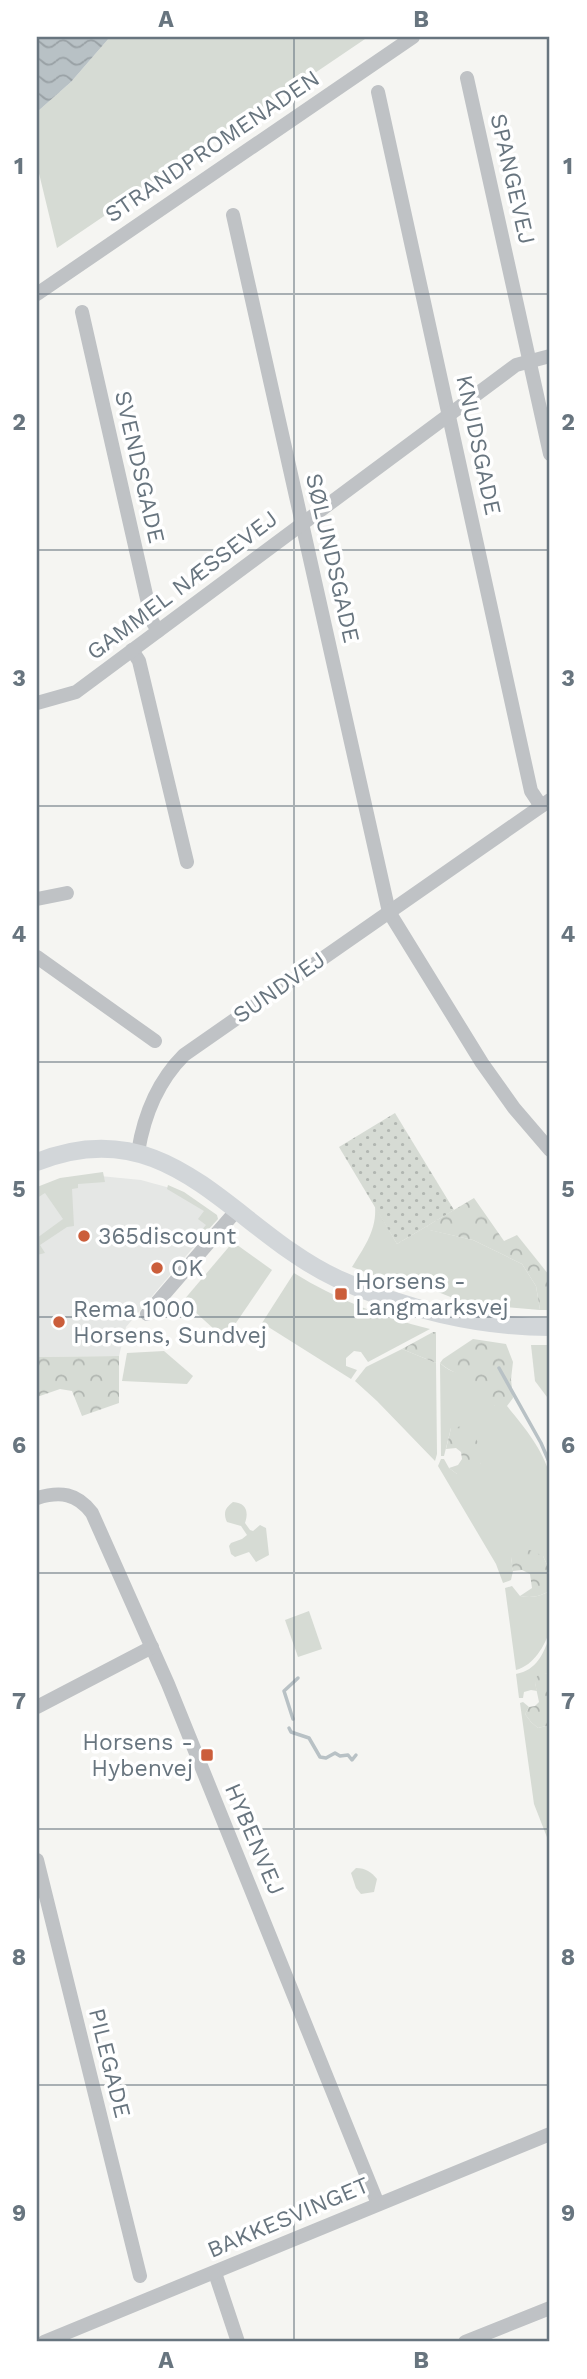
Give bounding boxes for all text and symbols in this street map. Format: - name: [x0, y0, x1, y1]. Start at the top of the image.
- text: A: [158, 6, 174, 33]
- text: B: [413, 6, 429, 33]
- street label: STRANDPROMENADEN: [100, 65, 325, 228]
- street label: SPANGEVEJ: [484, 111, 541, 247]
- text: 1: [14, 153, 24, 180]
- text: 1: [563, 153, 573, 180]
- street label: KNUDSGADE: [450, 373, 507, 518]
- street label: SVENDSGADE: [109, 388, 170, 546]
- text: 2: [12, 409, 26, 436]
- text: 2: [561, 409, 575, 436]
- street label: SØLUNDSGADE: [300, 471, 365, 645]
- street label: GAMMEL NÆSSEVEJ: [82, 505, 283, 666]
- text: 3: [12, 665, 26, 692]
- text: 3: [561, 665, 575, 692]
- text: 4: [12, 921, 27, 948]
- text: 4: [561, 921, 576, 948]
- street label: SUNDVEJ: [228, 946, 331, 1029]
- text: 5: [12, 1176, 26, 1203]
- text: 5: [561, 1176, 575, 1203]
- place label: 365discount: [98, 1223, 236, 1250]
- marker: 365discount: [76, 1228, 92, 1244]
- place label: OK: [171, 1255, 203, 1282]
- marker: OK: [149, 1260, 165, 1276]
- place label: Horsens - Langmarksvej: [355, 1268, 509, 1321]
- marker: Horsens - Langmarksvej: [333, 1286, 349, 1302]
- place label: Rema 1000 Horsens, Sundvej: [73, 1296, 267, 1349]
- marker: Rema 1000 Horsens, Sundvej: [51, 1314, 67, 1330]
- text: 6: [12, 1432, 26, 1459]
- text: 6: [561, 1432, 575, 1459]
- text: 7: [12, 1688, 26, 1715]
- text: 7: [561, 1688, 575, 1715]
- place label: Horsens - Hybenvej: [82, 1729, 193, 1782]
- marker: Horsens - Hybenvej: [199, 1747, 215, 1763]
- street label: HYBENVEJ: [219, 1779, 290, 1899]
- text: 8: [12, 1944, 26, 1971]
- text: 8: [561, 1944, 575, 1971]
- street label: PILEGADE: [83, 2006, 136, 2121]
- street label: BAKKESVINGET: [203, 2171, 373, 2264]
- text: 9: [12, 2200, 26, 2227]
- text: 9: [561, 2200, 575, 2227]
- text: A: [158, 2347, 174, 2374]
- text: B: [413, 2347, 429, 2374]

